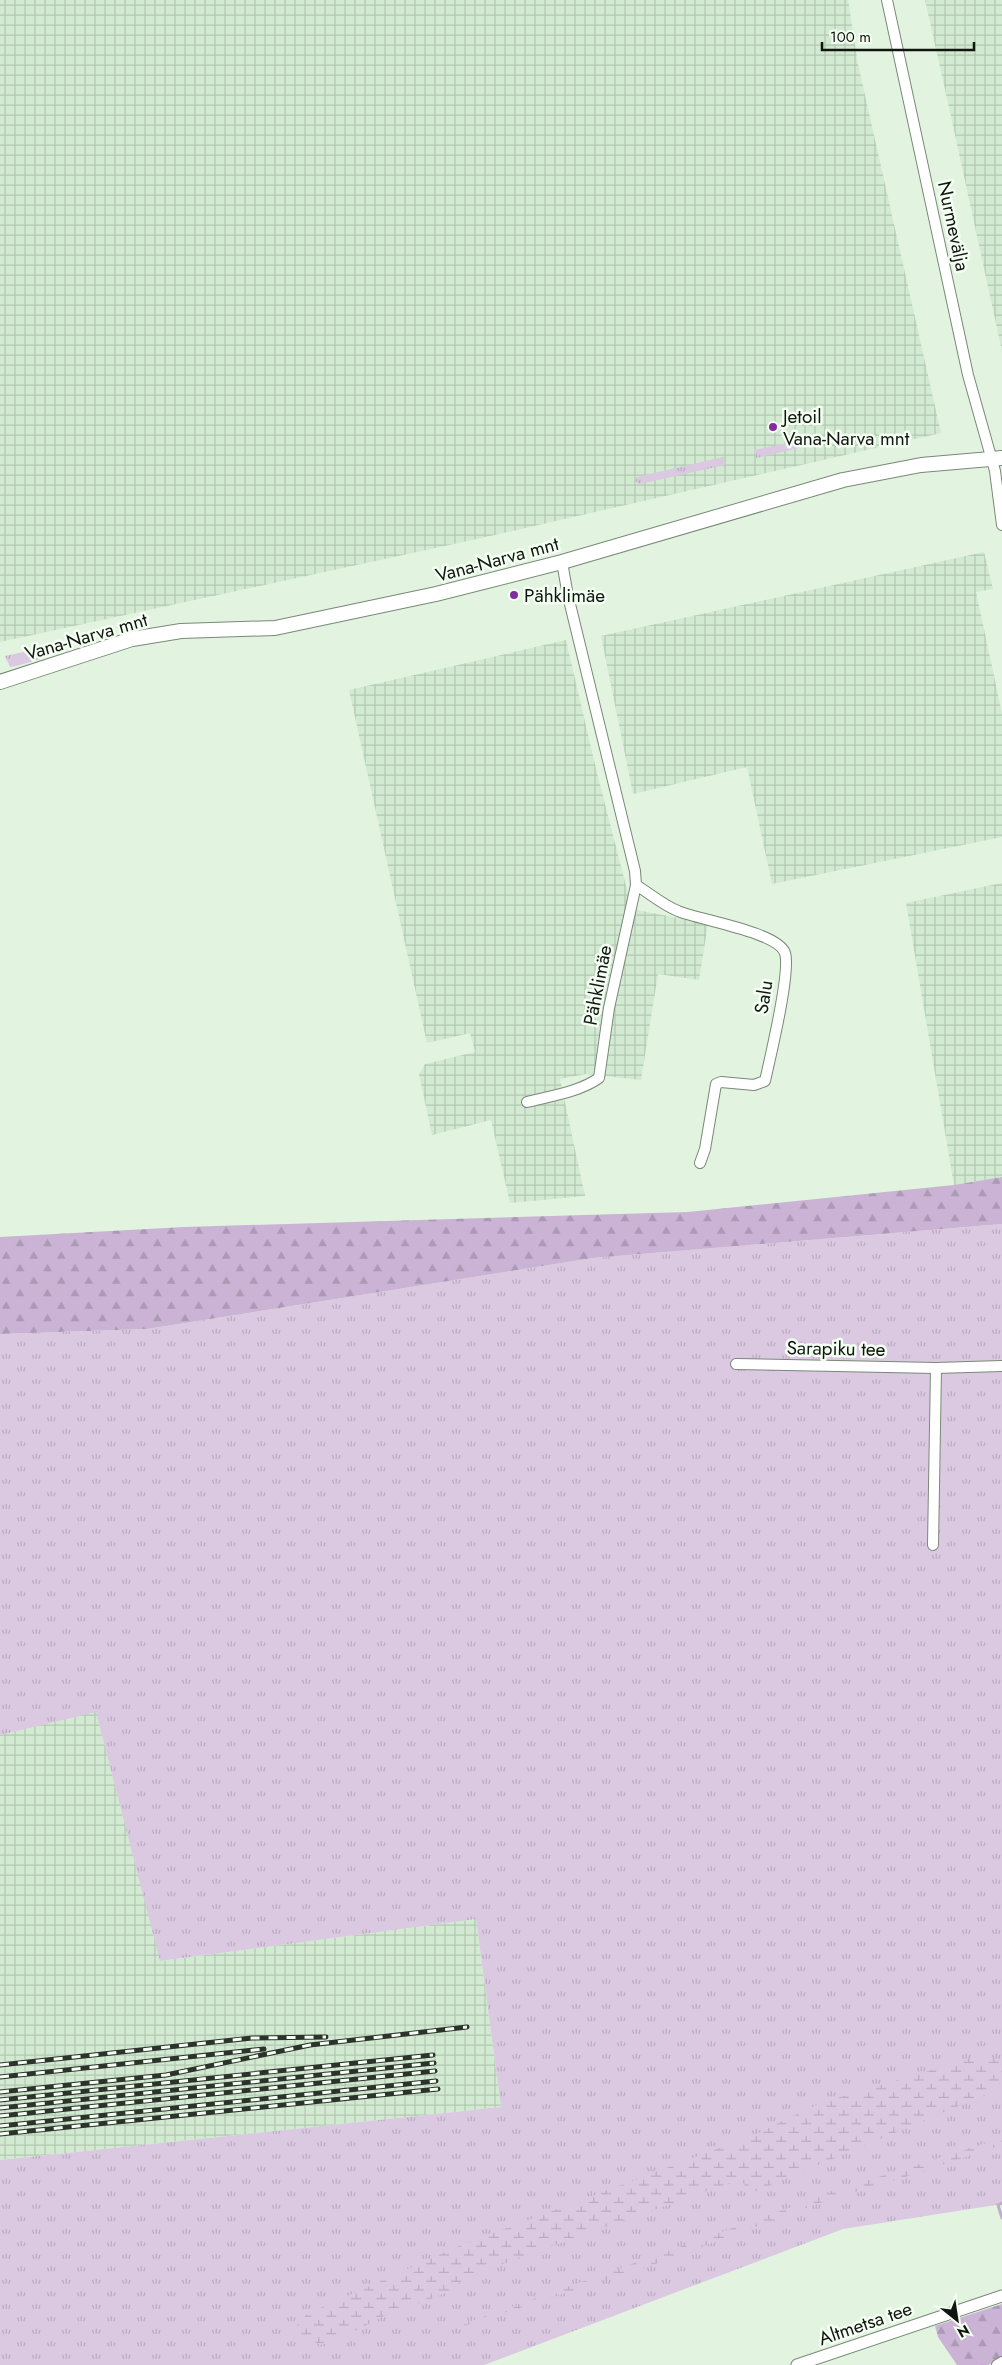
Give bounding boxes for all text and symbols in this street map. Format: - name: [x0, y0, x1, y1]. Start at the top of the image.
- scale bar: [822, 20, 974, 52]
- text: 100 m: [830, 26, 871, 48]
- street label: Nurmevälja: [931, 179, 976, 274]
- place label: Jetoil Vana-Narva mnt: [780, 403, 910, 452]
- marker: Jetoil Vana-Narva mnt: [767, 421, 779, 433]
- street label: Vana-Narva mnt: [433, 530, 562, 589]
- place label: Pähklimäe: [524, 582, 605, 609]
- marker: Pähklimäe: [508, 589, 520, 601]
- street label: Vana-Narva mnt: [22, 606, 151, 667]
- street label: Pähklimäe: [577, 943, 619, 1027]
- street label: Salu: [748, 978, 779, 1016]
- street label: Sarapiku tee: [786, 1334, 886, 1363]
- street label: Altmetsa tee: [815, 2295, 916, 2352]
- north arrow: [932, 2295, 982, 2345]
- text: N: [954, 2320, 973, 2343]

